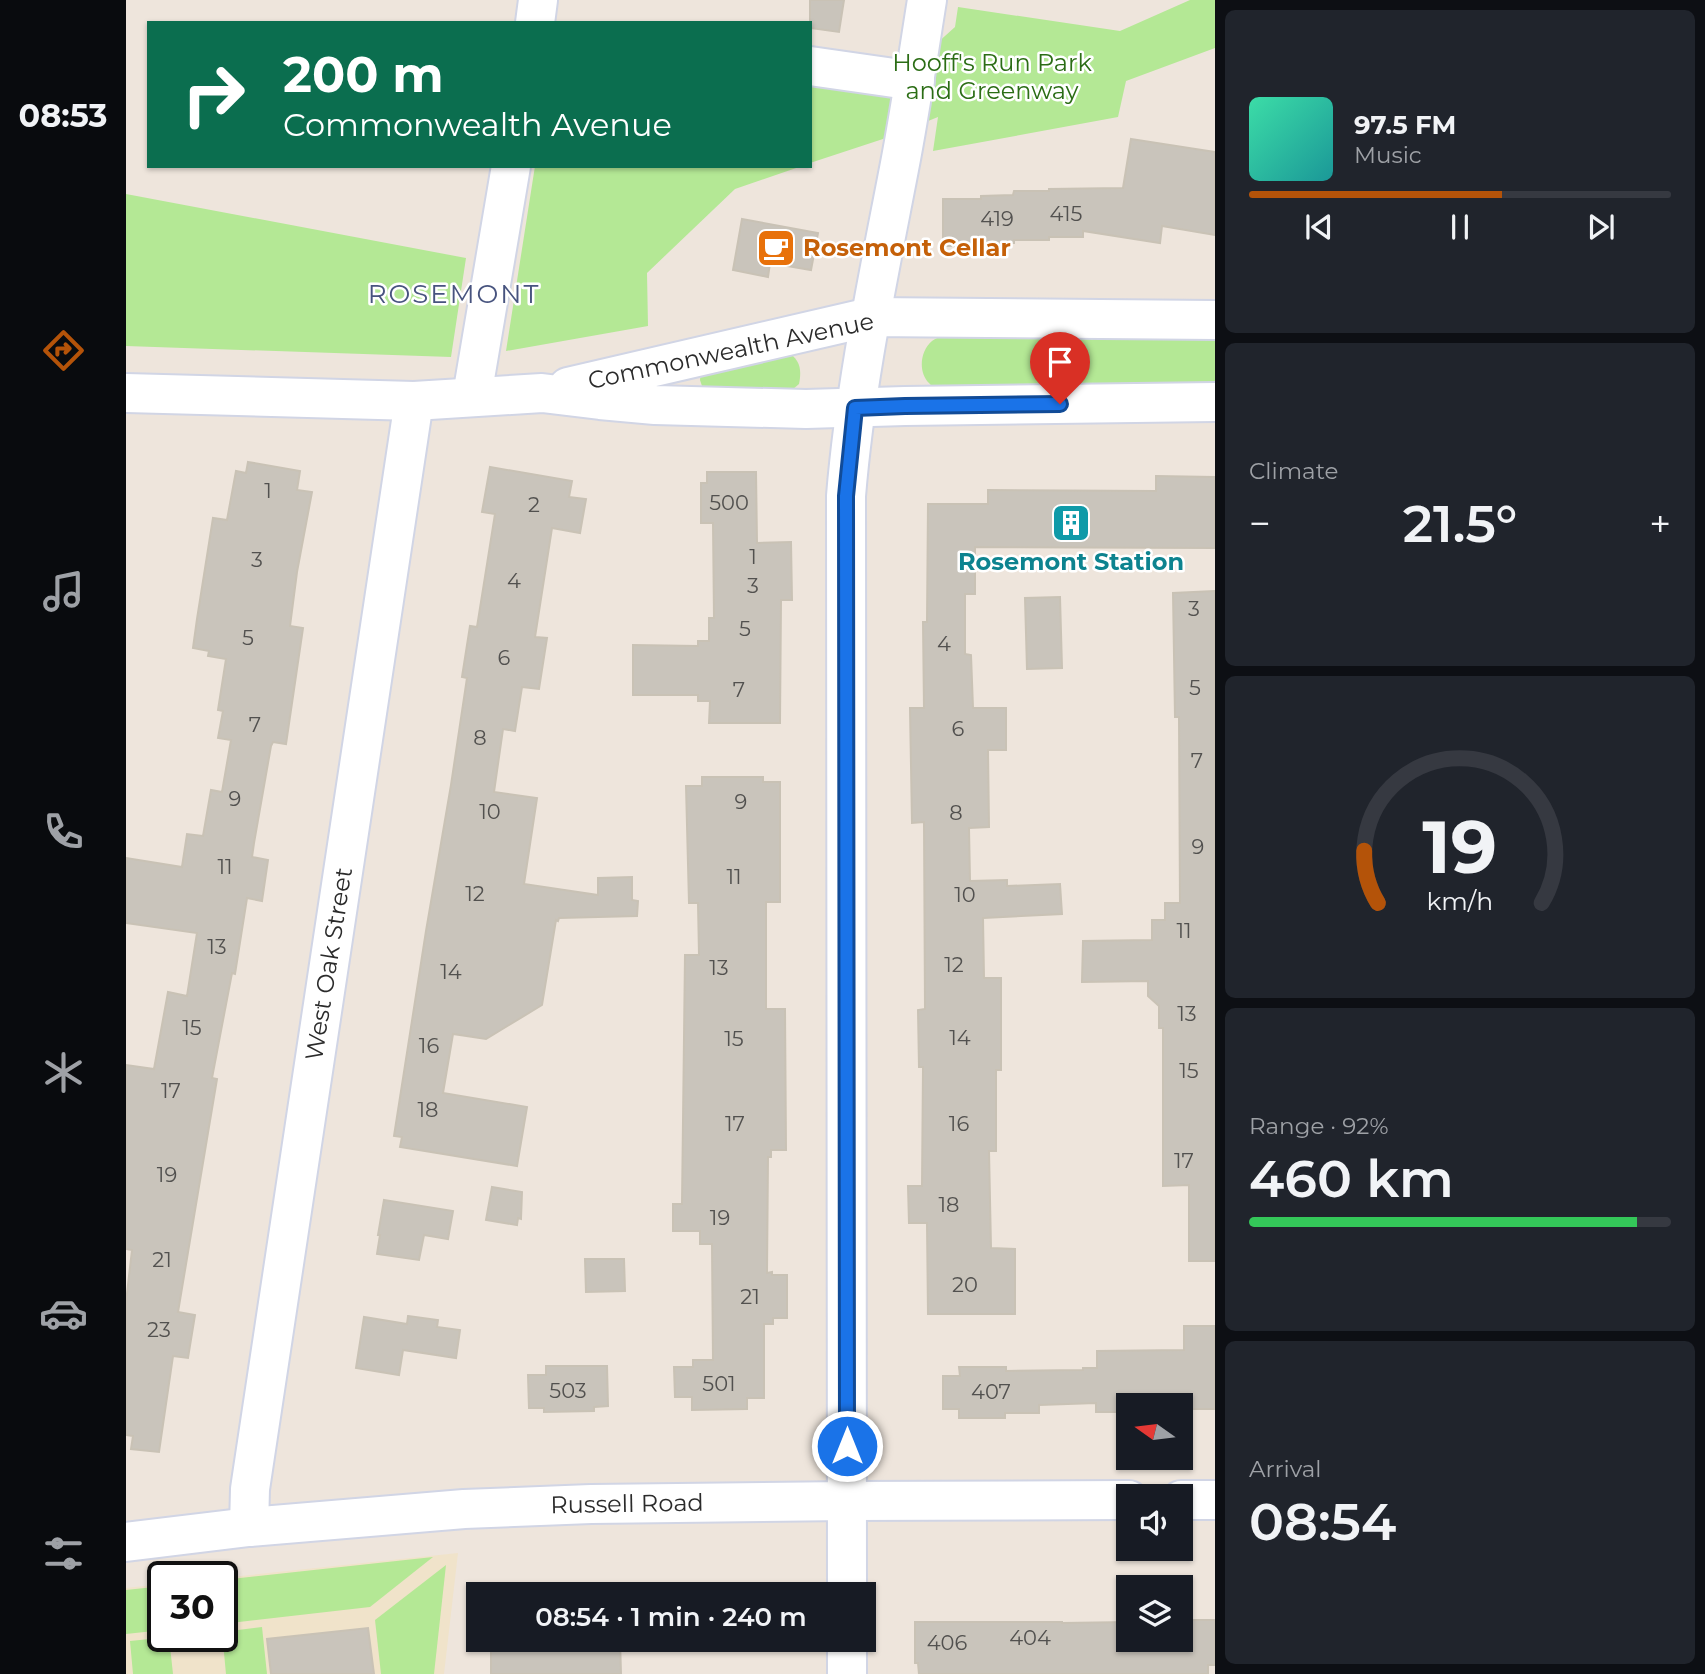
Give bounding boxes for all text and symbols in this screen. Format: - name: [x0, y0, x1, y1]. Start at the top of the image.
- text: 200 m: [283, 45, 444, 104]
- park label: Hooff's Run Park and Greenway: [892, 48, 1092, 105]
- icon: right: [168, 49, 259, 140]
- text: 08:53: [18, 96, 108, 135]
- text: Commonwealth Avenue: [283, 105, 672, 144]
- text: 97.5 FM: [1354, 109, 1456, 141]
- text: Music: [1354, 141, 1422, 169]
- house number: 415: [1050, 201, 1083, 226]
- house number: 419: [980, 206, 1014, 231]
- icon: previous: [1300, 208, 1338, 246]
- icon: pause: [1441, 208, 1479, 246]
- icon: next: [1582, 208, 1620, 246]
- cafe icon: Rosemont Cellar: [755, 227, 797, 269]
- place label: Rosemont Cellar: [803, 233, 1011, 262]
- district label: ROSEMONT: [368, 278, 540, 310]
- street label: Commonwealth Avenue: [585, 306, 877, 395]
- icon: directions: [39, 326, 88, 375]
- pin: [1030, 332, 1090, 404]
- icon: arrive: [1041, 343, 1079, 381]
- text: Climate: [1249, 457, 1338, 485]
- house number: 1: [264, 478, 272, 503]
- house number: 500: [709, 490, 749, 515]
- house number: 2: [528, 492, 540, 517]
- text: 21.5°: [1403, 492, 1517, 555]
- text: −: [1249, 500, 1271, 547]
- text: +: [1649, 500, 1671, 547]
- building icon: Rosemont Station: [1050, 502, 1092, 544]
- house number: 1: [749, 544, 757, 569]
- house number: 3: [251, 547, 263, 572]
- place label: Rosemont Station: [958, 547, 1184, 576]
- icon: music: [39, 567, 88, 616]
- house number: 4: [507, 568, 521, 593]
- house number: 3: [747, 573, 759, 598]
- house number: 3: [1188, 596, 1200, 621]
- house number: 5: [739, 616, 751, 641]
- house number: 5: [242, 625, 254, 650]
- house number: 4: [937, 631, 951, 656]
- house number: 6: [498, 645, 511, 670]
- house number: 5: [1189, 675, 1201, 700]
- house number: 7: [733, 677, 745, 702]
- house number: 7: [249, 712, 261, 737]
- house number: 6: [952, 716, 965, 741]
- house number: 8: [473, 725, 487, 750]
- house number: 7: [1191, 748, 1203, 773]
- house number: 9: [229, 786, 241, 811]
- house number: 9: [735, 789, 747, 814]
- house number: 10: [479, 799, 501, 824]
- house number: 8: [949, 800, 963, 825]
- text: 19: [1423, 803, 1497, 891]
- icon: phone: [39, 807, 88, 856]
- house number: 9: [1192, 834, 1204, 859]
- house number: 11: [217, 854, 233, 879]
- house number: 11: [726, 864, 742, 889]
- street label: West Oak Street: [299, 865, 358, 1063]
- house number: 12: [465, 881, 485, 906]
- house number: 10: [954, 882, 976, 907]
- text: km/h: [1427, 886, 1493, 916]
- house number: 11: [1176, 918, 1192, 943]
- house number: 13: [207, 934, 227, 959]
- house number: 12: [944, 952, 964, 977]
- house number: 13: [709, 955, 729, 980]
- house number: 14: [440, 959, 462, 984]
- house number: 13: [1177, 1001, 1197, 1026]
- house number: 15: [182, 1015, 202, 1040]
- house number: 14: [949, 1025, 971, 1050]
- house number: 15: [724, 1026, 744, 1051]
- house number: 16: [419, 1033, 439, 1058]
- icon: climate: [39, 1048, 88, 1097]
- house number: 15: [1179, 1058, 1199, 1083]
- house number: 17: [161, 1078, 181, 1103]
- house number: 18: [418, 1097, 438, 1122]
- house number: 17: [725, 1111, 745, 1136]
- house number: 16: [949, 1111, 969, 1136]
- text: Range · 92%: [1249, 1112, 1389, 1140]
- text: 460 km: [1249, 1147, 1454, 1210]
- house number: 17: [1174, 1148, 1194, 1173]
- house number: 19: [157, 1162, 177, 1187]
- house number: 18: [939, 1192, 959, 1217]
- house number: 19: [710, 1205, 730, 1230]
- house number: 21: [152, 1247, 172, 1272]
- house number: 20: [952, 1272, 978, 1297]
- house number: 21: [740, 1284, 760, 1309]
- icon: car: [39, 1289, 88, 1338]
- house number: 23: [147, 1317, 171, 1342]
- house number: 501: [702, 1371, 736, 1396]
- house number: 503: [549, 1378, 587, 1403]
- house number: 407: [971, 1379, 1011, 1404]
- north arrow: [1116, 1393, 1194, 1470]
- map controls: [1116, 1393, 1193, 1652]
- position arrow: [810, 1409, 884, 1483]
- text: Arrival: [1249, 1455, 1322, 1483]
- button: sound: [1116, 1484, 1193, 1561]
- street label: Russell Road: [550, 1488, 704, 1519]
- text: 08:54: [1249, 1490, 1396, 1553]
- icon: filters: [39, 1529, 88, 1578]
- speed limit sign: 30: [147, 1561, 238, 1652]
- button: layers: [1116, 1575, 1193, 1652]
- text: 08:54 · 1 min · 240 m: [535, 1601, 807, 1633]
- house number: 404: [1009, 1625, 1051, 1650]
- house number: 406: [927, 1630, 967, 1655]

